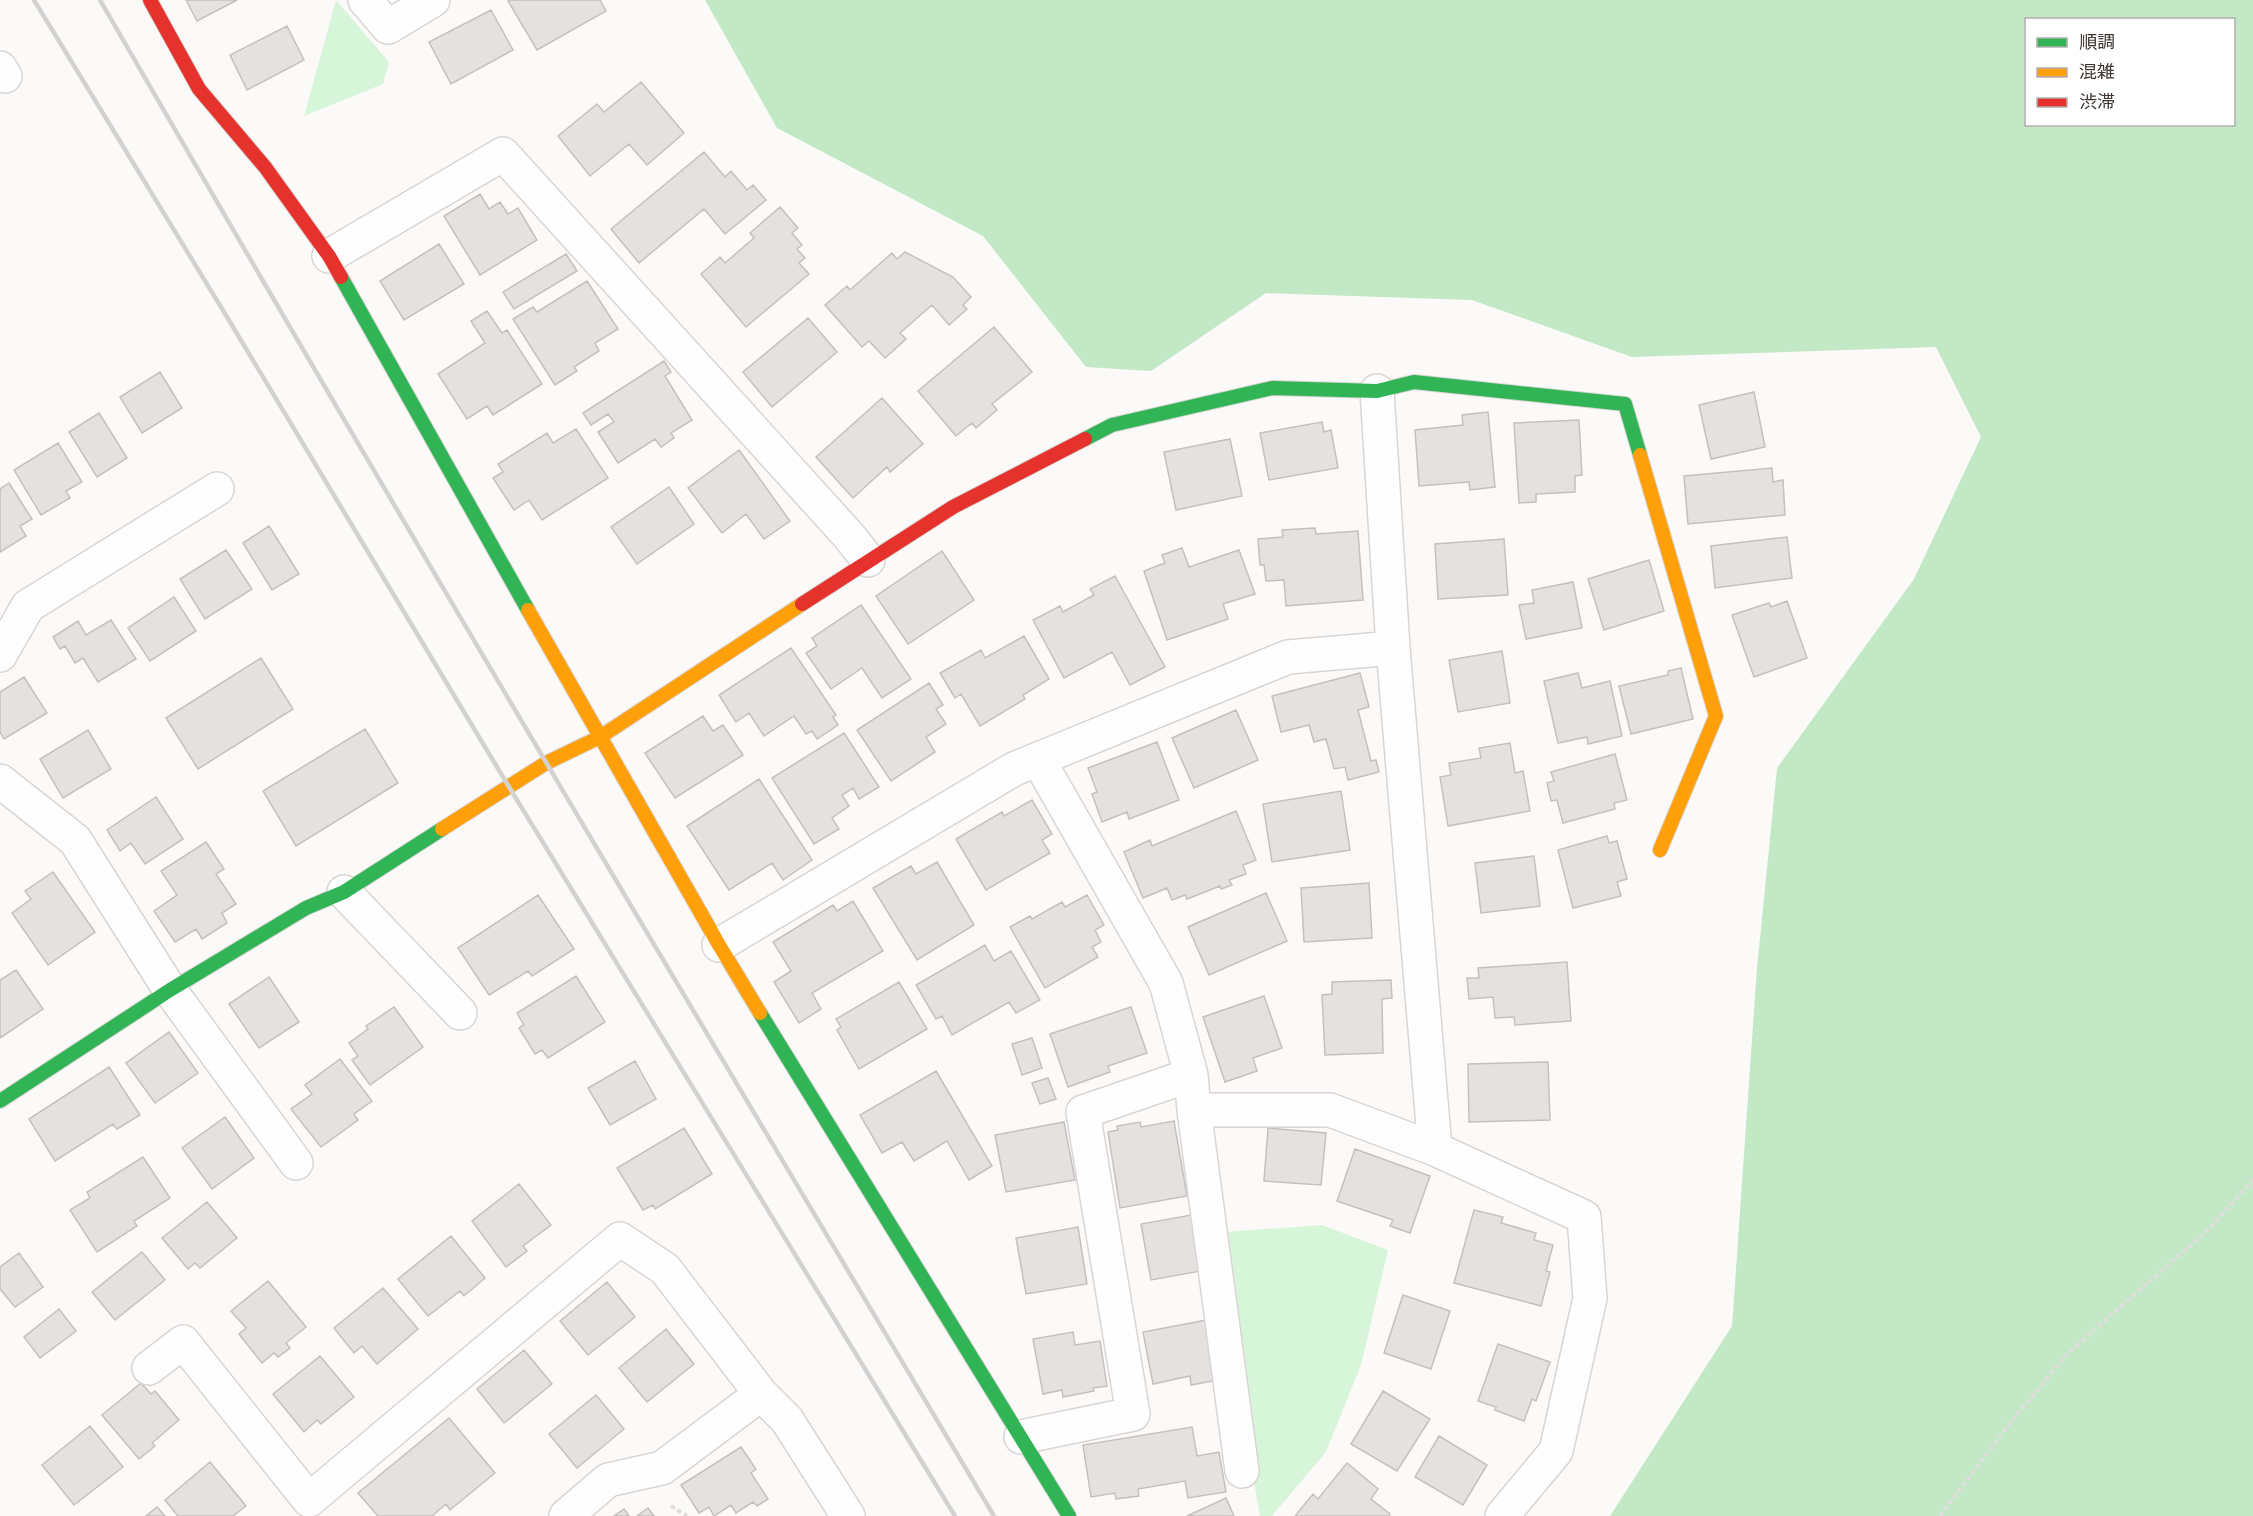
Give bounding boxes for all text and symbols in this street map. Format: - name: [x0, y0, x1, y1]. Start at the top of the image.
- legend: [2025, 18, 2235, 126]
- text: 順調: [2079, 31, 2115, 53]
- text: 混雑: [2079, 61, 2115, 83]
- text: 渋滞: [2079, 91, 2115, 113]

